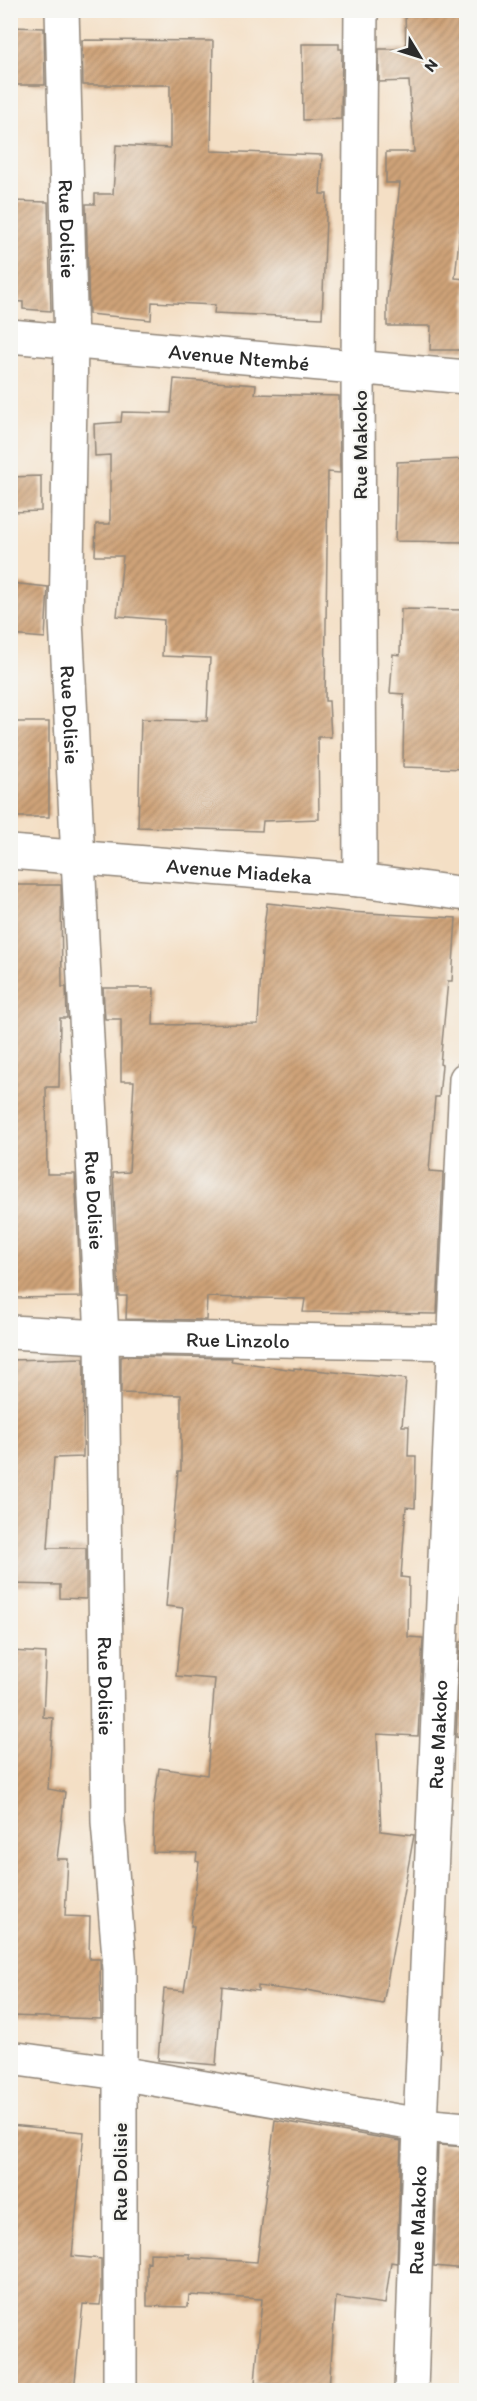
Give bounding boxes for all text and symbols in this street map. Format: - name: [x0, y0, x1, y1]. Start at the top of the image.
- north arrow: [390, 27, 450, 87]
- text: N: [421, 56, 442, 76]
- street label: Rue Dolisie: [54, 179, 82, 279]
- street label: Avenue Ntembé: [168, 338, 311, 375]
- street label: Rue Makoko: [347, 390, 372, 500]
- street label: Rue Dolisie: [56, 665, 86, 765]
- street label: Avenue Miadeka: [165, 852, 313, 889]
- street label: Rue Dolisie: [80, 1150, 110, 1250]
- street label: Rue Linzolo: [186, 1326, 290, 1353]
- street label: Rue Dolisie: [93, 1636, 119, 1736]
- street label: Rue Makoko: [422, 1679, 452, 1790]
- street label: Rue Dolisie: [107, 2122, 132, 2222]
- street label: Rue Makoko: [402, 2165, 431, 2275]

